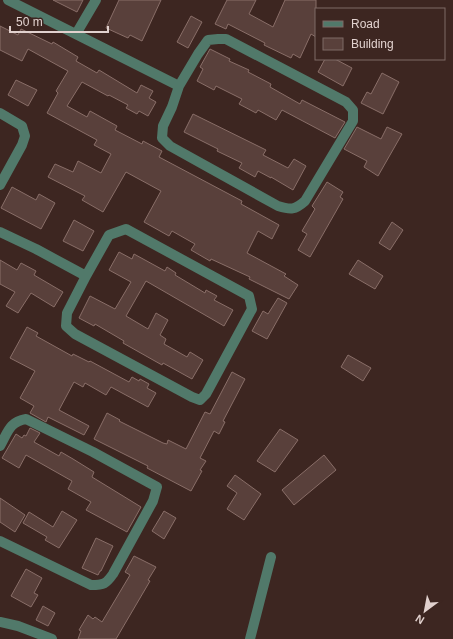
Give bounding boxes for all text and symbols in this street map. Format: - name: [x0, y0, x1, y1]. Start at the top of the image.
- scale bar: [10, 8, 108, 34]
- legend: [315, 8, 445, 60]
- text: 50 m: [16, 15, 43, 29]
- text: Road: [351, 17, 380, 31]
- text: Building: [351, 37, 394, 51]
- north arrow: [405, 591, 445, 631]
- text: N: [413, 612, 426, 627]

